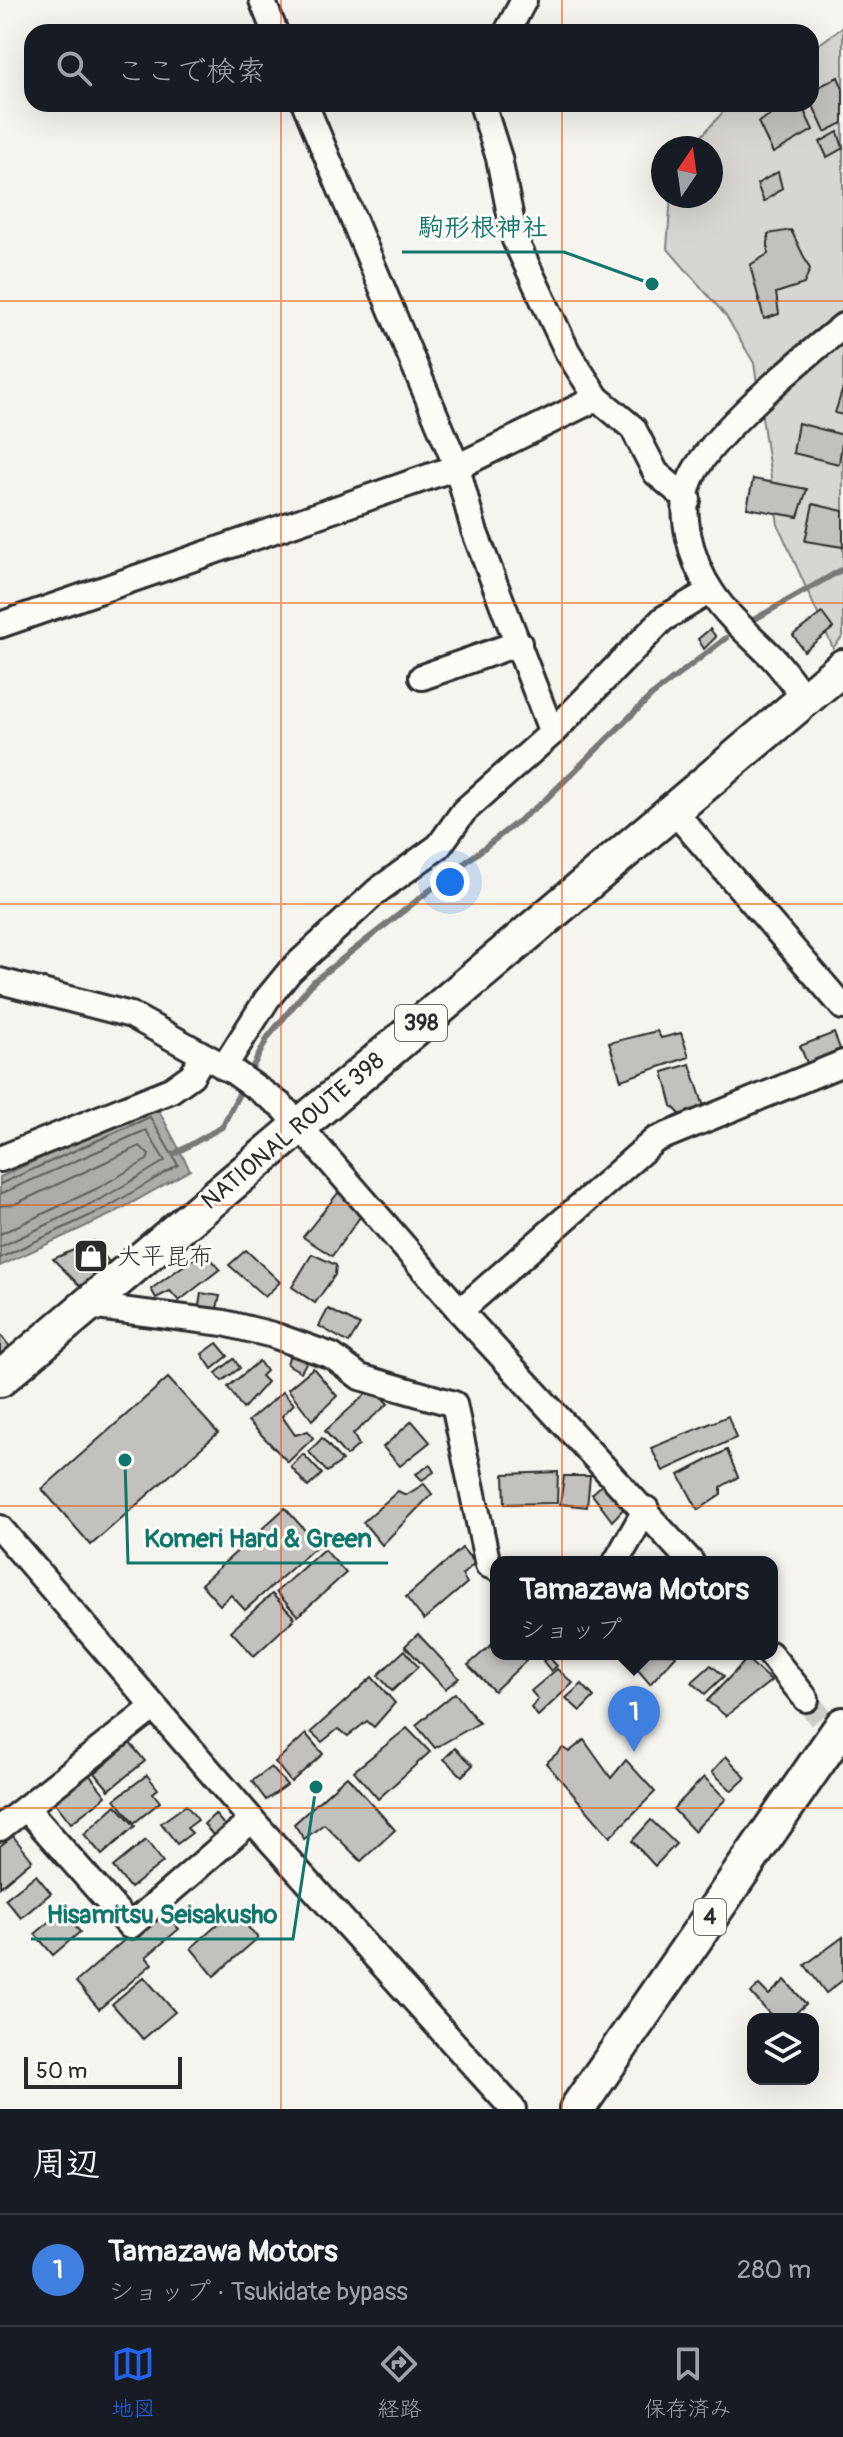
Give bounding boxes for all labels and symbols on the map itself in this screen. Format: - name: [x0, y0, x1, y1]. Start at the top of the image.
- north arrow: [651, 136, 723, 208]
- callout: 駒形根神社: [402, 202, 564, 252]
- text: 駒形根神社: [418, 212, 548, 244]
- your location: [430, 862, 470, 902]
- road number: 398: [395, 1005, 447, 1041]
- street label: NATIONAL ROUTE 398: [196, 1046, 390, 1216]
- shop icon: 大平昆布: [72, 1237, 110, 1275]
- place label: 大平昆布: [117, 1242, 213, 1271]
- callout: Komeri Hard & Green: [128, 1513, 388, 1563]
- text: Komeri Hard & Green: [144, 1523, 372, 1555]
- pin: 1: [608, 1686, 660, 1752]
- callout: Hisamitsu Seisakusho: [31, 1889, 293, 1939]
- text: Hisamitsu Seisakusho: [47, 1899, 277, 1931]
- road number: 4: [694, 1899, 726, 1935]
- scale bar: [24, 2053, 182, 2089]

